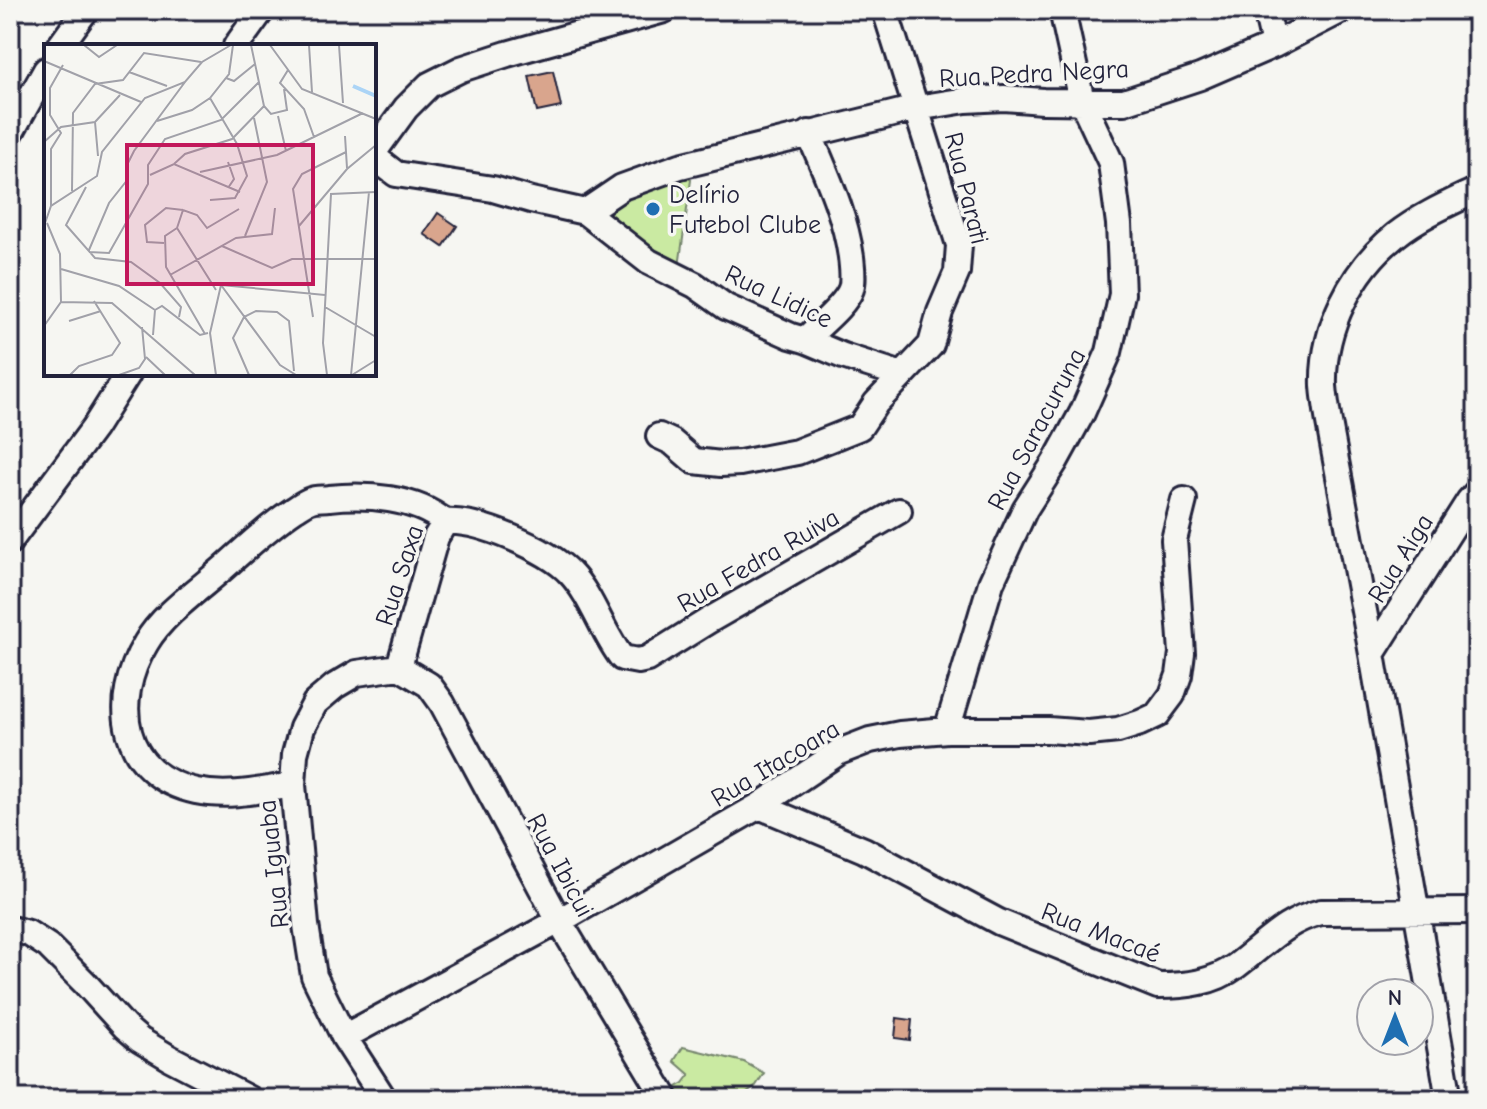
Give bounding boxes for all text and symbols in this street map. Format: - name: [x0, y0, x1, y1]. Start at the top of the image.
- inset map: [44, 44, 376, 376]
- street label: Rua Pedra Negra: [938, 54, 1130, 94]
- street label: Rua Parati: [938, 129, 994, 247]
- place label: Delírio Futebol Clube: [669, 180, 821, 240]
- marker: Delírio Futebol Clube: [644, 200, 662, 218]
- street label: Rua Lidice: [720, 259, 837, 335]
- street label: Rua Saracuruna: [982, 343, 1092, 516]
- street label: Rua Fedra Ruiva: [672, 502, 845, 619]
- street label: Rua Aiga: [1362, 509, 1440, 608]
- street label: Rua Saxa: [370, 521, 430, 629]
- street label: Rua Itacoara: [706, 714, 845, 814]
- street label: Rua Iguaba: [252, 798, 296, 930]
- street label: Rua Ibicui: [520, 809, 600, 922]
- street label: Rua Macaé: [1037, 897, 1164, 969]
- north arrow: [1355, 977, 1435, 1057]
- text: N: [1388, 985, 1402, 1011]

